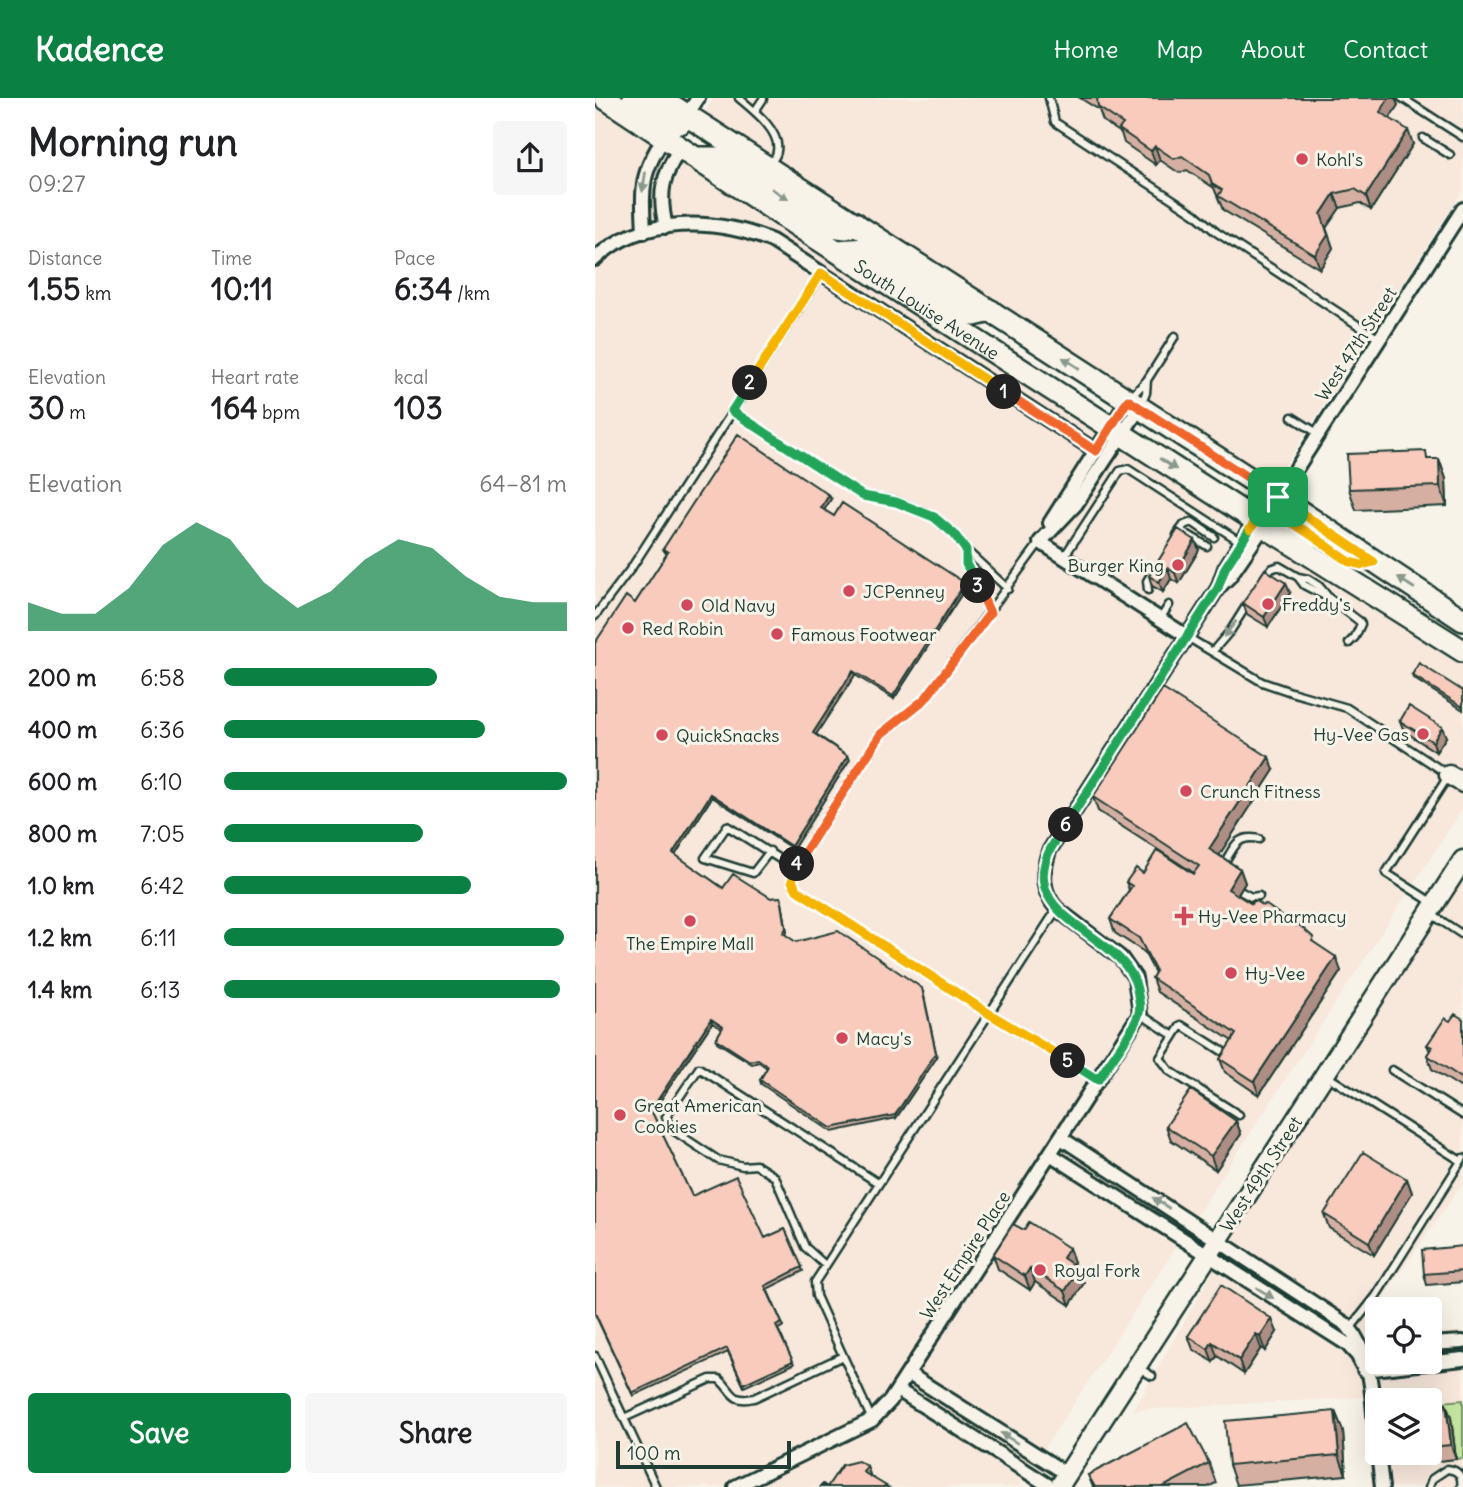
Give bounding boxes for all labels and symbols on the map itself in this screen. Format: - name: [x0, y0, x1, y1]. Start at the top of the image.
- place label: Kohl's: [1316, 148, 1363, 171]
- marker: Kohl's: [1294, 151, 1310, 167]
- one-way arrow: [638, 171, 649, 193]
- one-way arrow: [770, 187, 789, 200]
- street label: South Louise Avenue: [850, 254, 1004, 364]
- street label: West 47th Street: [1310, 282, 1402, 406]
- one-way arrow: [1061, 357, 1080, 370]
- pin: 2: [733, 366, 767, 400]
- pin: 1: [987, 374, 1021, 410]
- one-way arrow: [1159, 457, 1177, 471]
- pin: [1248, 467, 1308, 527]
- place label: Burger King: [1068, 554, 1164, 577]
- marker: Burger King: [1170, 557, 1186, 573]
- pin: 3: [961, 568, 995, 603]
- one-way arrow: [1396, 577, 1415, 590]
- place label: JCPenney: [863, 580, 945, 603]
- marker: JCPenney: [841, 583, 857, 599]
- place label: Freddy's: [1282, 593, 1351, 616]
- place label: Old Navy: [701, 594, 775, 617]
- marker: Freddy's: [1260, 596, 1276, 612]
- marker: Old Navy: [679, 597, 695, 613]
- place label: Red Robin: [642, 617, 723, 640]
- marker: Red Robin: [620, 620, 636, 636]
- one-way arrow: [1224, 620, 1238, 638]
- place label: Famous Footwear: [791, 623, 937, 646]
- marker: Famous Footwear: [769, 626, 785, 642]
- place label: Hy-Vee Gas: [1313, 723, 1409, 746]
- place label: QuickSnacks: [676, 724, 780, 747]
- marker: Hy-Vee Gas: [1415, 726, 1431, 742]
- marker: QuickSnacks: [654, 727, 670, 743]
- place label: Crunch Fitness: [1200, 780, 1321, 803]
- marker: Crunch Fitness: [1178, 783, 1194, 799]
- pin: 6: [1049, 808, 1084, 842]
- pin: 4: [779, 846, 815, 882]
- place label: Hy-Vee Pharmacy: [1198, 905, 1347, 928]
- marker: Hy-Vee Pharmacy: [1176, 908, 1192, 924]
- marker: The Empire Mall: [682, 913, 698, 929]
- place label: The Empire Mall: [626, 932, 754, 955]
- place label: Hy-Vee: [1245, 962, 1305, 985]
- marker: Hy-Vee: [1223, 965, 1239, 981]
- place label: Macy's: [856, 1027, 912, 1050]
- marker: Macy's: [834, 1030, 850, 1046]
- pin: 5: [1051, 1044, 1085, 1079]
- place label: Great American Cookies: [634, 1094, 762, 1138]
- marker: Great American Cookies: [612, 1107, 628, 1123]
- street label: West 49th Street: [1215, 1112, 1307, 1236]
- street label: West Empire Place: [915, 1186, 1015, 1324]
- one-way arrow: [1151, 1197, 1170, 1210]
- place label: Royal Fork: [1054, 1259, 1140, 1282]
- marker: Royal Fork: [1032, 1262, 1048, 1278]
- one-way arrow: [1256, 1286, 1275, 1299]
- one-way arrow: [1000, 1431, 1019, 1444]
- scale bar: [616, 1438, 791, 1470]

